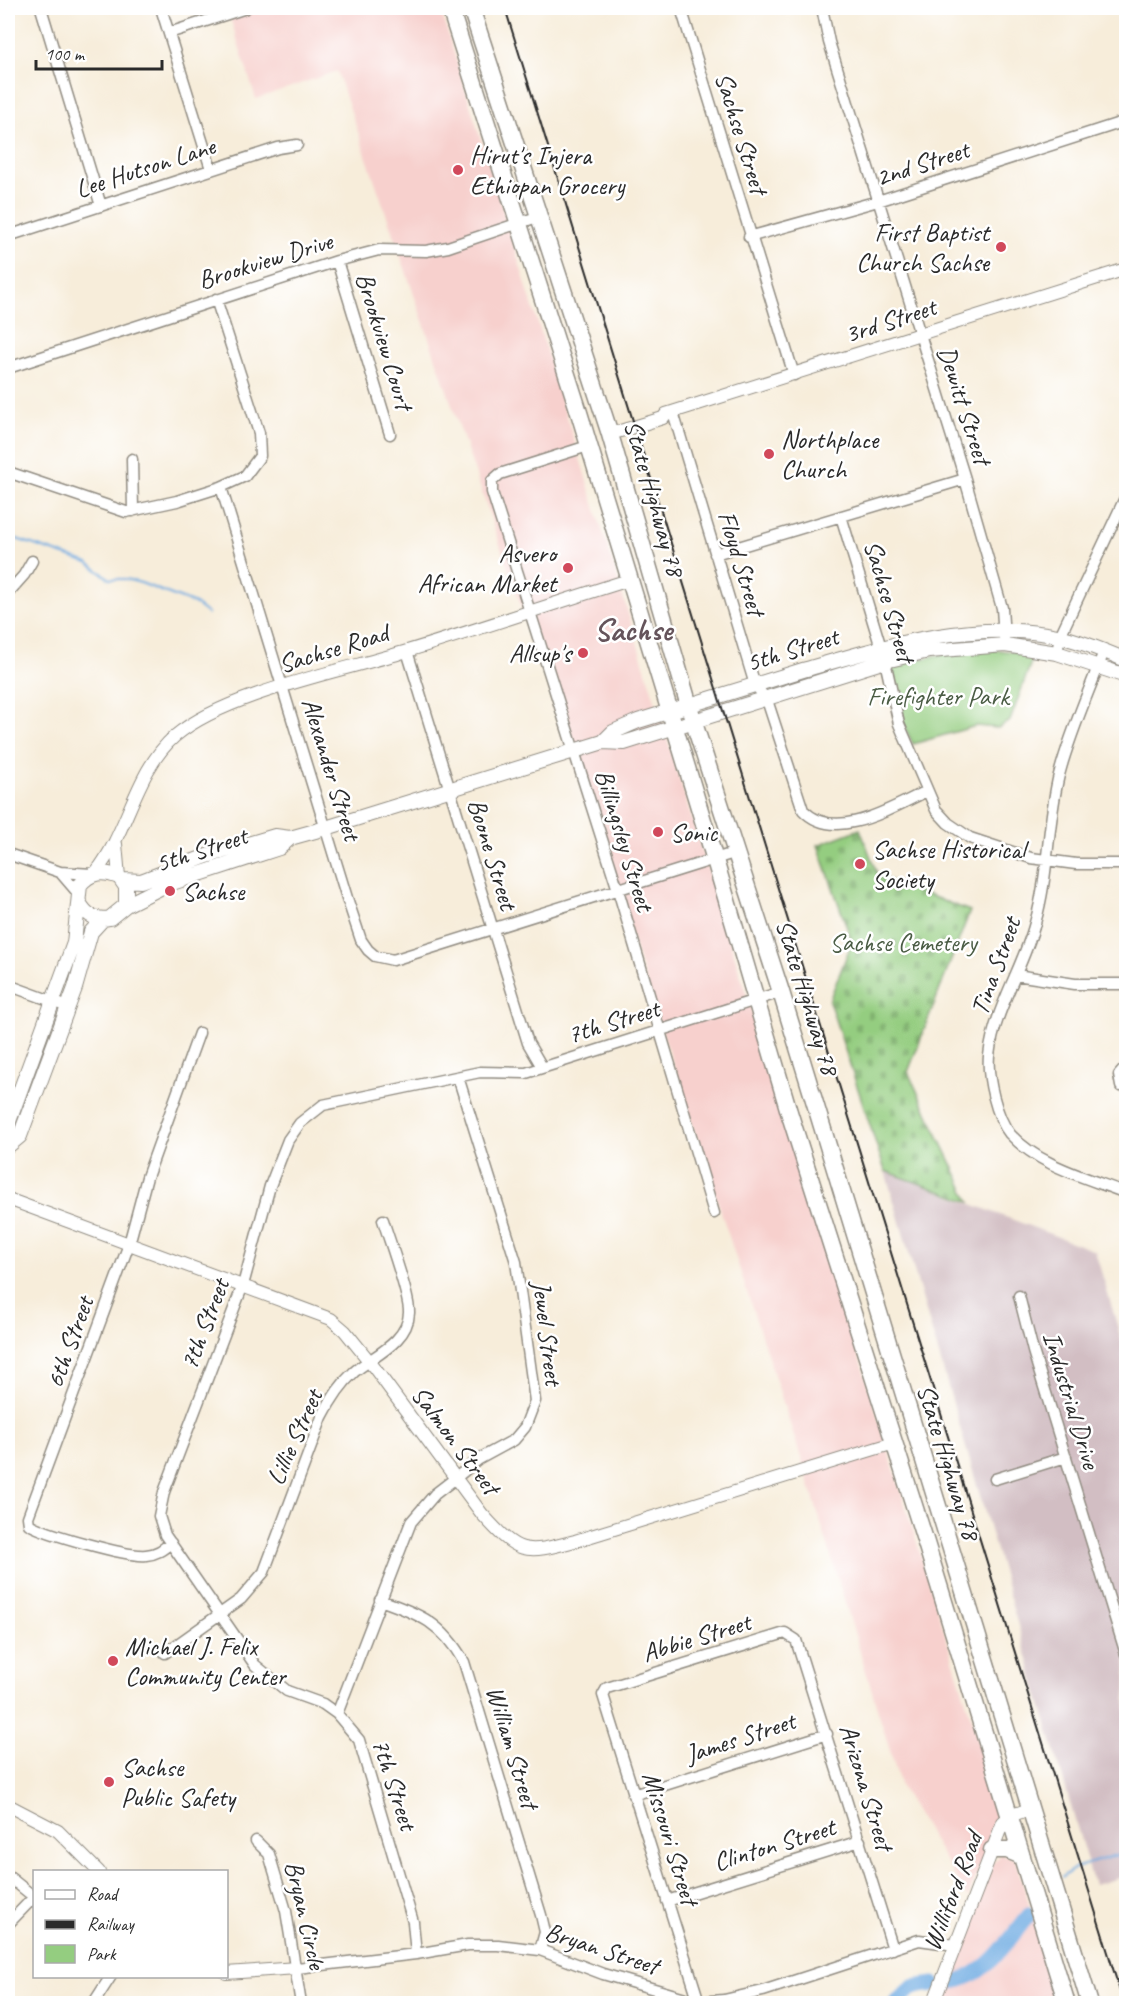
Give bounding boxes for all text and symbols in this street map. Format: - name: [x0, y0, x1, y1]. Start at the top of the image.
- scale bar: [36, 33, 162, 71]
- text: 100 m: [45, 43, 86, 65]
- street label: Sachse Street: [707, 69, 777, 201]
- street label: Lee Hutson Lane: [71, 129, 221, 206]
- street label: 2nd Street: [871, 132, 975, 194]
- place label: Hirut's Injera Ethiopan Grocery: [470, 139, 626, 202]
- marker: Hirut's Injera Ethiopan Grocery: [451, 163, 465, 177]
- place label: First Baptist Church Sachse: [856, 216, 991, 279]
- street label: Brookview Drive: [194, 224, 338, 297]
- marker: First Baptist Church Sachse: [994, 240, 1008, 254]
- street label: Brookview Court: [348, 269, 422, 417]
- street label: 3rd Street: [841, 290, 942, 351]
- street label: Dewitt Street: [930, 342, 1000, 472]
- street label: State Highway 78: [617, 416, 693, 582]
- place label: Northplace Church: [781, 423, 880, 486]
- marker: Northplace Church: [762, 447, 776, 461]
- street label: Floyd Street: [710, 507, 774, 623]
- place label: Asvero African Market: [418, 537, 559, 600]
- street label: Sachse Street: [856, 537, 924, 669]
- marker: Asvero African Market: [561, 561, 575, 575]
- district label: Sachse: [594, 609, 674, 650]
- street label: Sachse Road: [274, 615, 396, 681]
- street label: 5th Street: [742, 619, 844, 679]
- place label: Allsup's: [509, 637, 573, 670]
- marker: Allsup's: [576, 646, 590, 660]
- park label: Firefighter Park: [867, 680, 1011, 713]
- street label: Alexander Street: [294, 694, 370, 847]
- street label: Billingsley Street: [587, 765, 662, 917]
- street label: Boone Street: [460, 795, 526, 916]
- place label: Sonic: [670, 816, 718, 849]
- street label: 5th Street: [151, 818, 253, 880]
- marker: Sonic: [651, 825, 665, 839]
- place label: Sachse Historical Society: [872, 833, 1030, 896]
- marker: Sachse Historical Society: [853, 857, 867, 871]
- place label: Sachse: [182, 875, 246, 908]
- marker: Sachse: [163, 884, 177, 898]
- street label: Tina Street: [963, 911, 1029, 1019]
- street label: State Highway 78: [768, 916, 847, 1081]
- park label: Sachse Cemetery: [829, 926, 979, 959]
- street label: 7th Street: [563, 991, 665, 1051]
- street label: 7th Street: [172, 1272, 238, 1374]
- street label: Jewel Street: [524, 1277, 571, 1389]
- street label: 6th Street: [38, 1290, 102, 1392]
- street label: Industrial Drive: [1035, 1328, 1108, 1474]
- street label: Salmon Street: [404, 1379, 509, 1504]
- street label: State Highway 78: [909, 1381, 988, 1546]
- street label: Lillie Street: [259, 1382, 331, 1490]
- street label: Abbie Street: [638, 1605, 757, 1670]
- place label: Michael J. Felix Community Center: [125, 1630, 287, 1693]
- marker: Michael J. Felix Community Center: [106, 1654, 120, 1668]
- street label: William Street: [478, 1682, 548, 1816]
- street label: James Street: [679, 1704, 801, 1771]
- street label: Arizona Street: [832, 1720, 902, 1857]
- street label: 7th Street: [364, 1734, 426, 1836]
- place label: Sachse Public Safety: [121, 1751, 237, 1814]
- street label: Missouri Street: [635, 1768, 707, 1912]
- marker: Sachse Public Safety: [102, 1775, 116, 1789]
- street label: Clinton Street: [709, 1810, 841, 1879]
- street label: Williford Road: [915, 1824, 991, 1955]
- street label: Bryan Circle: [277, 1858, 334, 1974]
- legend: [33, 1870, 228, 1978]
- text: Road: [87, 1883, 120, 1905]
- text: Railway: [87, 1913, 135, 1935]
- street label: Bryan Street: [541, 1915, 666, 1983]
- text: Park: [87, 1943, 117, 1965]

